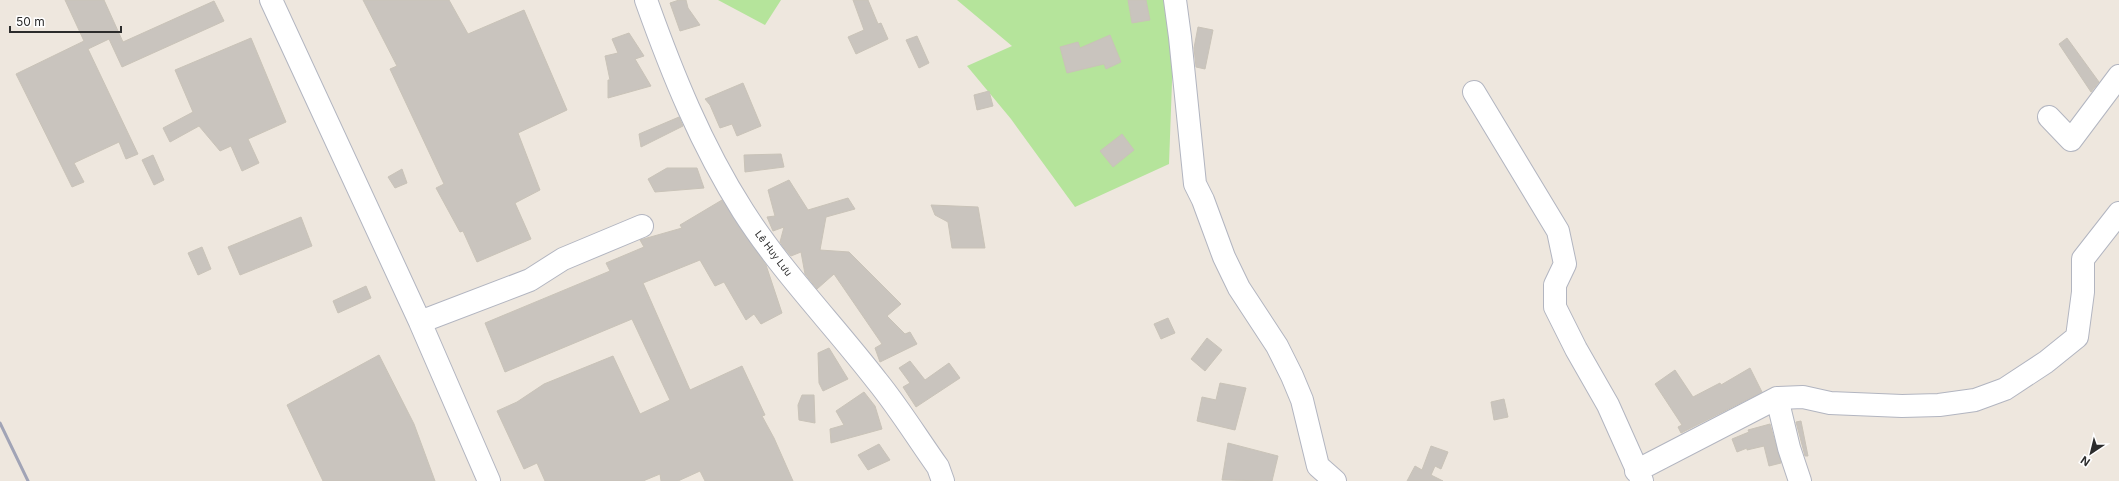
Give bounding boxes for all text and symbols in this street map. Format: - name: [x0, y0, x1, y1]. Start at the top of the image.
- scale bar: [10, 8, 121, 34]
- text: 50 m: [16, 14, 45, 29]
- street label: Lê Huy Lưu: [753, 228, 795, 278]
- north arrow: [2071, 433, 2111, 473]
- text: N: [2078, 453, 2093, 469]

